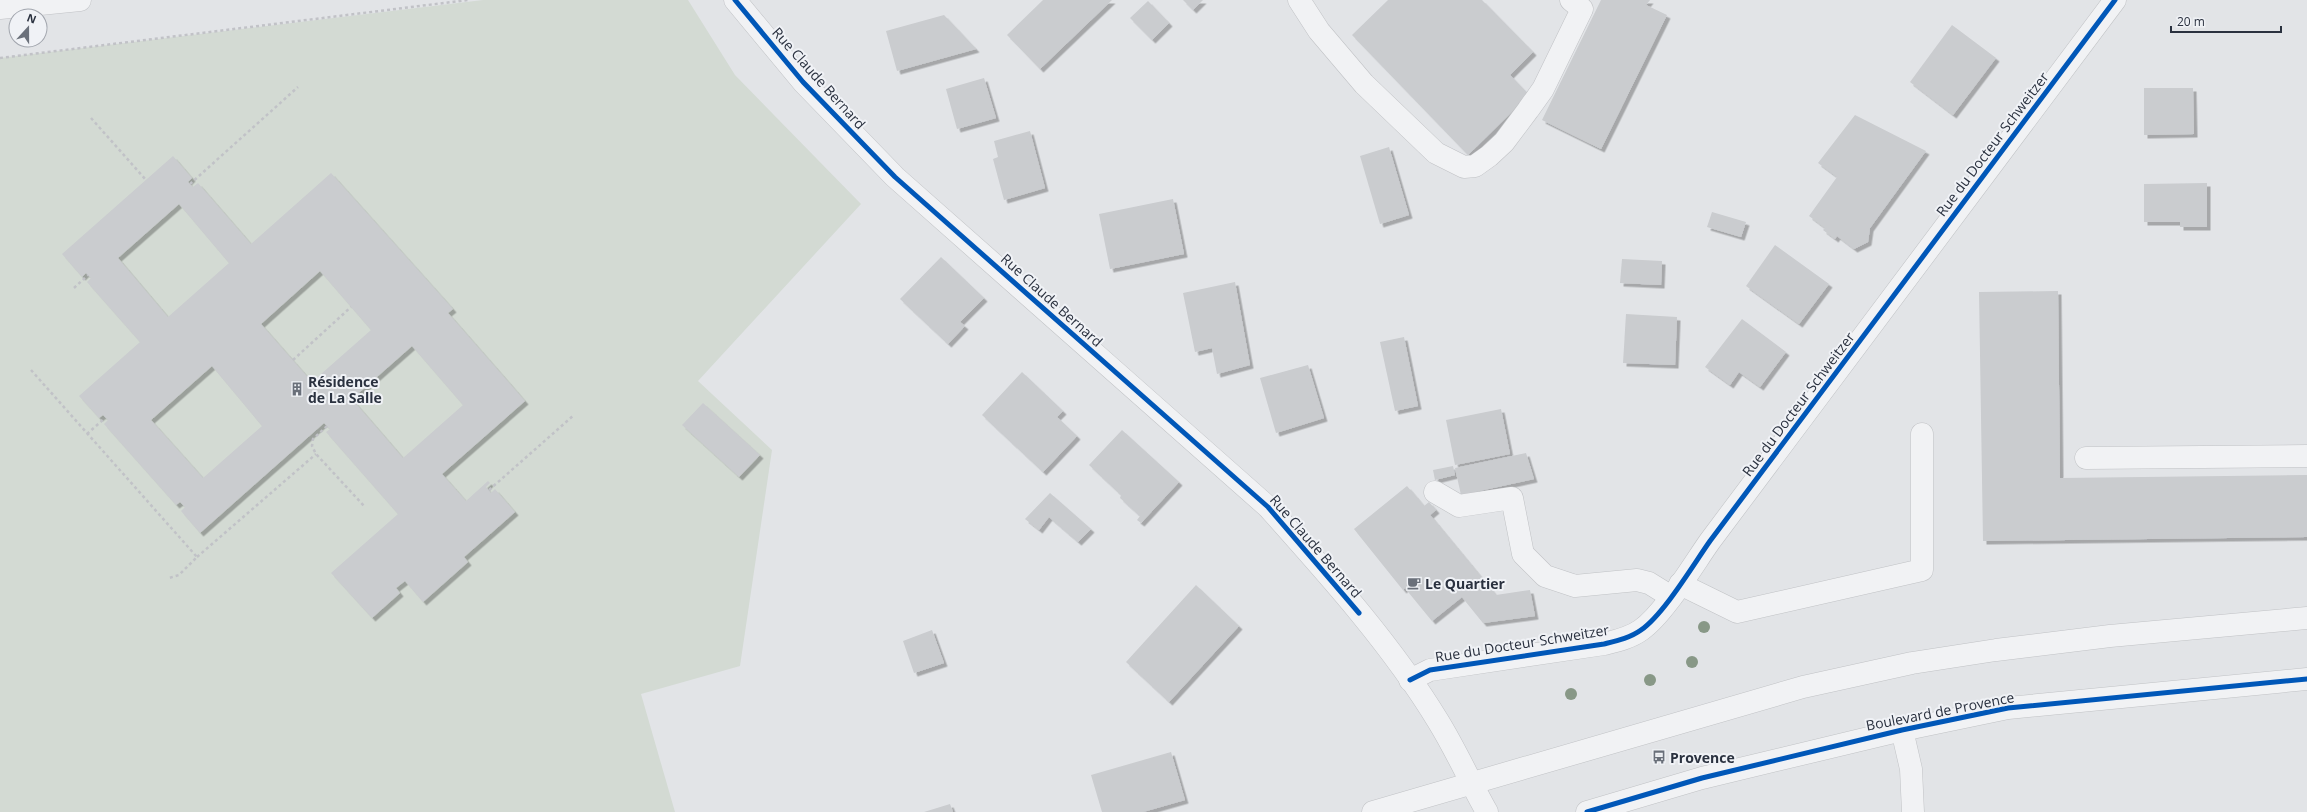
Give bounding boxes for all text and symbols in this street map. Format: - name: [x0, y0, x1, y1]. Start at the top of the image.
- north arrow: [8, 8, 48, 48]
- scale bar: [2171, 8, 2281, 34]
- text: N: [25, 10, 39, 27]
- text: 20 m: [2177, 13, 2205, 30]
- street label: Rue Claude Bernard: [768, 23, 870, 133]
- street label: Rue du Docteur Schweitzer: [1931, 68, 2053, 220]
- street label: Rue Claude Bernard: [997, 249, 1107, 351]
- street label: Rue du Docteur Schweitzer: [1737, 328, 1859, 480]
- place label: Résidence de La Salle: [308, 372, 382, 407]
- building icon: Résidence de La Salle: [289, 381, 305, 397]
- street label: Rue Claude Bernard: [1266, 490, 1366, 602]
- place label: Le Quartier: [1425, 574, 1506, 593]
- cafe icon: Le Quartier: [1406, 575, 1422, 591]
- street label: Rue du Docteur Schweitzer: [1434, 620, 1611, 666]
- street label: Boulevard de Provence: [1864, 687, 2016, 735]
- place label: Provence: [1670, 748, 1735, 767]
- bus stop icon: Provence: [1651, 749, 1667, 765]

